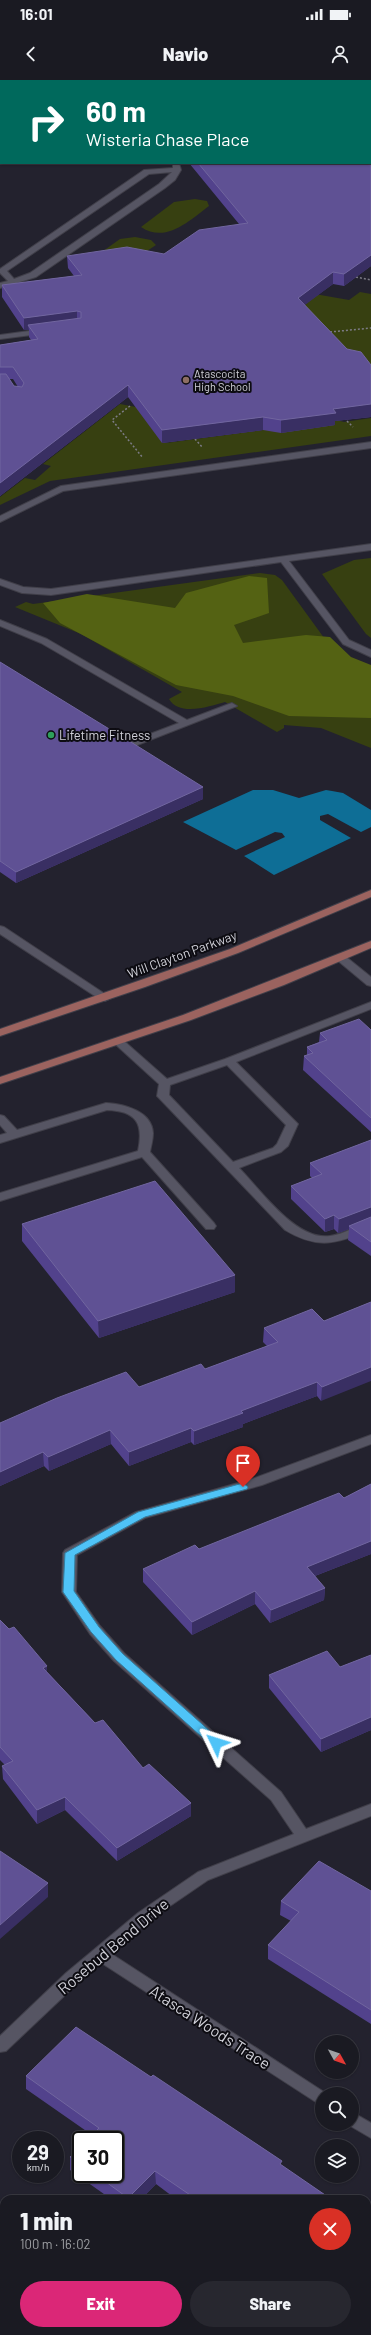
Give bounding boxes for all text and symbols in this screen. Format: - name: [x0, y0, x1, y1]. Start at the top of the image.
- text: 16:01: [20, 5, 53, 23]
- icon: back: [20, 43, 42, 65]
- text: Navio: [163, 43, 208, 65]
- icon: person: [329, 43, 351, 65]
- text: 60 m: [86, 94, 146, 128]
- icon: right: [20, 96, 72, 148]
- text: Wisteria Chase Place: [86, 128, 249, 150]
- place label: Atascocita High School: [194, 367, 251, 393]
- marker: Atascocita High School: [181, 375, 191, 385]
- place label: Lifetime Fitness: [59, 727, 150, 743]
- marker: Lifetime Fitness: [46, 730, 56, 740]
- street label: Will Clayton Parkway: [125, 927, 239, 981]
- pin: [226, 1446, 260, 1487]
- icon: arrive: [232, 1452, 254, 1474]
- position arrow: [195, 1722, 237, 1764]
- street label: Rosebud Bend Drive: [53, 1894, 172, 1997]
- street label: Atasca Woods Trace: [146, 1980, 274, 2073]
- north arrow: [315, 2035, 359, 2079]
- map controls: [315, 2035, 359, 2183]
- button: search: [315, 2087, 359, 2131]
- speed limit sign: 30: [72, 2131, 124, 2183]
- button: layers: [315, 2139, 359, 2183]
- text: 29: [27, 2140, 49, 2164]
- text: km/h: [27, 2161, 49, 2173]
- text: 1 min: [20, 2206, 73, 2235]
- button: close: [309, 2208, 351, 2250]
- text: 100 m · 16:02: [20, 2236, 91, 2252]
- button: Exit: [20, 2281, 182, 2327]
- button: Share: [190, 2281, 351, 2327]

